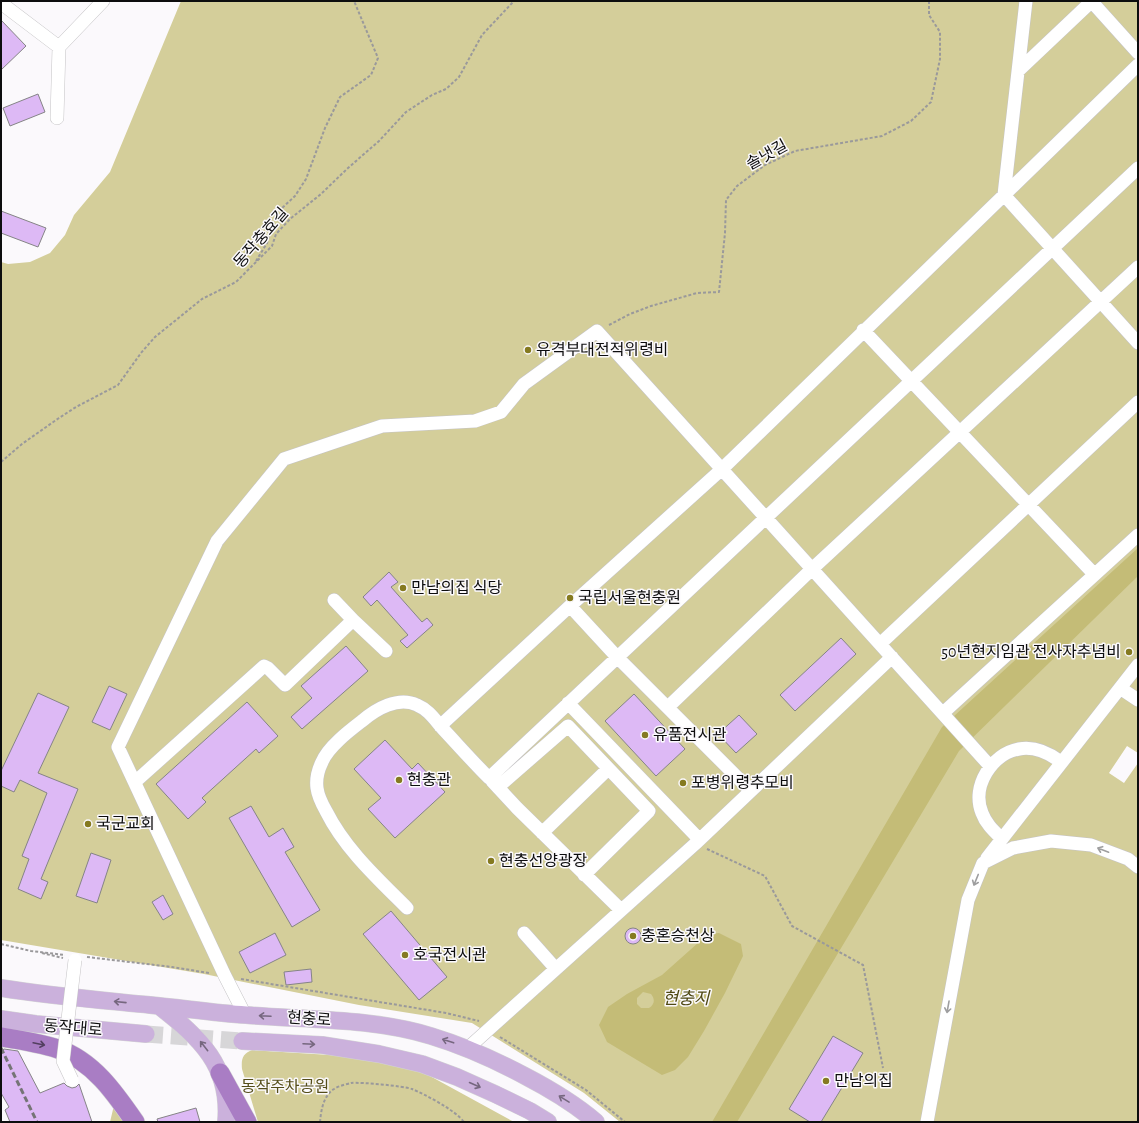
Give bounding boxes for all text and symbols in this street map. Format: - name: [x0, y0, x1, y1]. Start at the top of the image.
- street label: 솔냇길: [744, 137, 790, 173]
- street label: 동작충효길: [231, 205, 291, 271]
- place label: 유격부대전적위령비: [536, 342, 668, 358]
- marker: 유격부대전적위령비: [523, 345, 533, 355]
- place label: 만남의집 식당: [411, 580, 502, 596]
- marker: 만남의집 식당: [398, 583, 408, 593]
- place label: 국립서울현충원: [578, 589, 681, 606]
- marker: 국립서울현충원: [565, 593, 575, 603]
- place label: 50년현지임관 전사자추념비: [941, 643, 1121, 660]
- marker: 50년현지임관 전사자추념비: [1124, 647, 1134, 657]
- place label: 유품전시관: [653, 727, 727, 743]
- marker: 유품전시관: [640, 730, 650, 740]
- place label: 현충관: [407, 771, 451, 788]
- marker: 현충관: [394, 775, 404, 785]
- place label: 포병위령추모비: [691, 775, 794, 791]
- marker: 포병위령추모비: [678, 778, 688, 788]
- place label: 국군교회: [96, 816, 155, 832]
- marker: 국군교회: [83, 819, 93, 829]
- one-way arrow: [1098, 845, 1110, 853]
- place label: 현충선양광장: [499, 852, 588, 869]
- marker: 현충선양광장: [486, 856, 496, 866]
- one-way arrow: [972, 874, 980, 886]
- place label: 충혼승천상: [641, 927, 715, 944]
- marker: 충혼승천상: [628, 931, 638, 941]
- place label: 호국전시관: [413, 947, 487, 963]
- marker: 호국전시관: [400, 950, 410, 960]
- water label: 현충지: [663, 989, 711, 1007]
- one-way arrow: [114, 999, 127, 1006]
- one-way arrow: [944, 1000, 952, 1013]
- street label: 현충로: [286, 1008, 332, 1029]
- one-way arrow: [259, 1013, 272, 1020]
- street label: 동작대로: [43, 1017, 103, 1039]
- one-way arrow: [443, 1037, 455, 1045]
- one-way arrow: [302, 1040, 315, 1048]
- one-way arrow: [32, 1041, 45, 1049]
- one-way arrow: [200, 1041, 208, 1052]
- place label: 만남의집: [834, 1073, 893, 1089]
- marker: 만남의집: [821, 1076, 831, 1086]
- park label: 동작주차공원: [241, 1079, 329, 1095]
- one-way arrow: [468, 1082, 480, 1089]
- one-way arrow: [558, 1095, 570, 1103]

